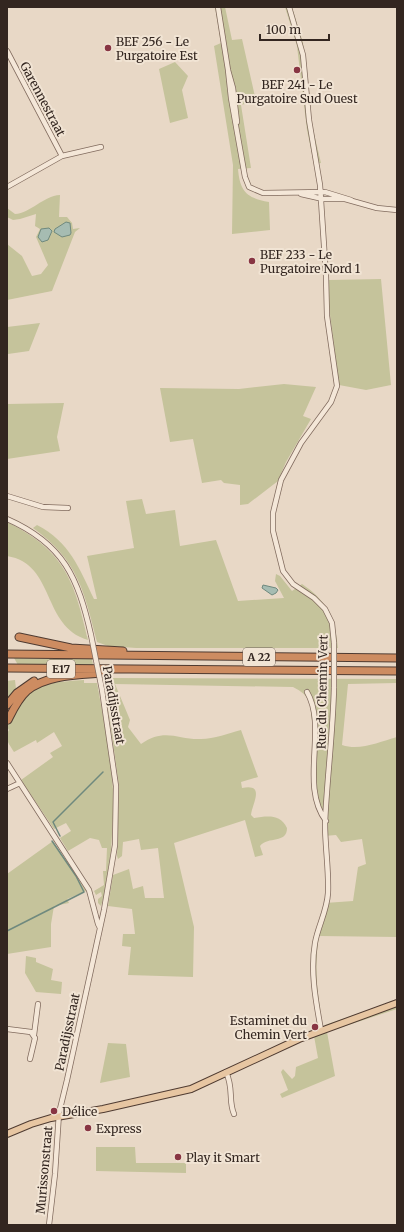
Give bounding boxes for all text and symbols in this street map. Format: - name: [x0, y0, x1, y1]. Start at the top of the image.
- scale bar: [260, 16, 329, 42]
- text: 100 m: [266, 22, 301, 37]
- place label: BEF 256 - Le Purgatoire Est: [116, 34, 198, 63]
- marker: BEF 256 - Le Purgatoire Est: [103, 43, 113, 53]
- street label: Garennestraat: [17, 59, 69, 139]
- marker: BEF 241 - Le Purgatoire Sud Ouest: [292, 65, 302, 75]
- place label: BEF 241 - Le Purgatoire Sud Ouest: [236, 77, 358, 106]
- place label: BEF 233 - Le Purgatoire Nord 1: [260, 247, 361, 276]
- marker: BEF 233 - Le Purgatoire Nord 1: [247, 256, 257, 266]
- street label: Rue du Chemin Vert: [314, 634, 331, 749]
- road number: A 22: [243, 648, 275, 666]
- road number: E17: [47, 660, 75, 678]
- street label: Paradijsstraat: [100, 665, 128, 746]
- street label: Paradijsstraat: [51, 991, 83, 1072]
- place label: Estaminet du Chemin Vert: [230, 1013, 307, 1042]
- marker: Estaminet du Chemin Vert: [310, 1022, 320, 1032]
- place label: Délice: [62, 1104, 97, 1119]
- marker: Délice: [49, 1106, 59, 1116]
- place label: Express: [96, 1121, 142, 1136]
- marker: Express: [83, 1123, 93, 1133]
- street label: Murissonstraat: [33, 1125, 55, 1215]
- place label: Play it Smart: [186, 1150, 260, 1165]
- marker: Play it Smart: [173, 1152, 183, 1162]

